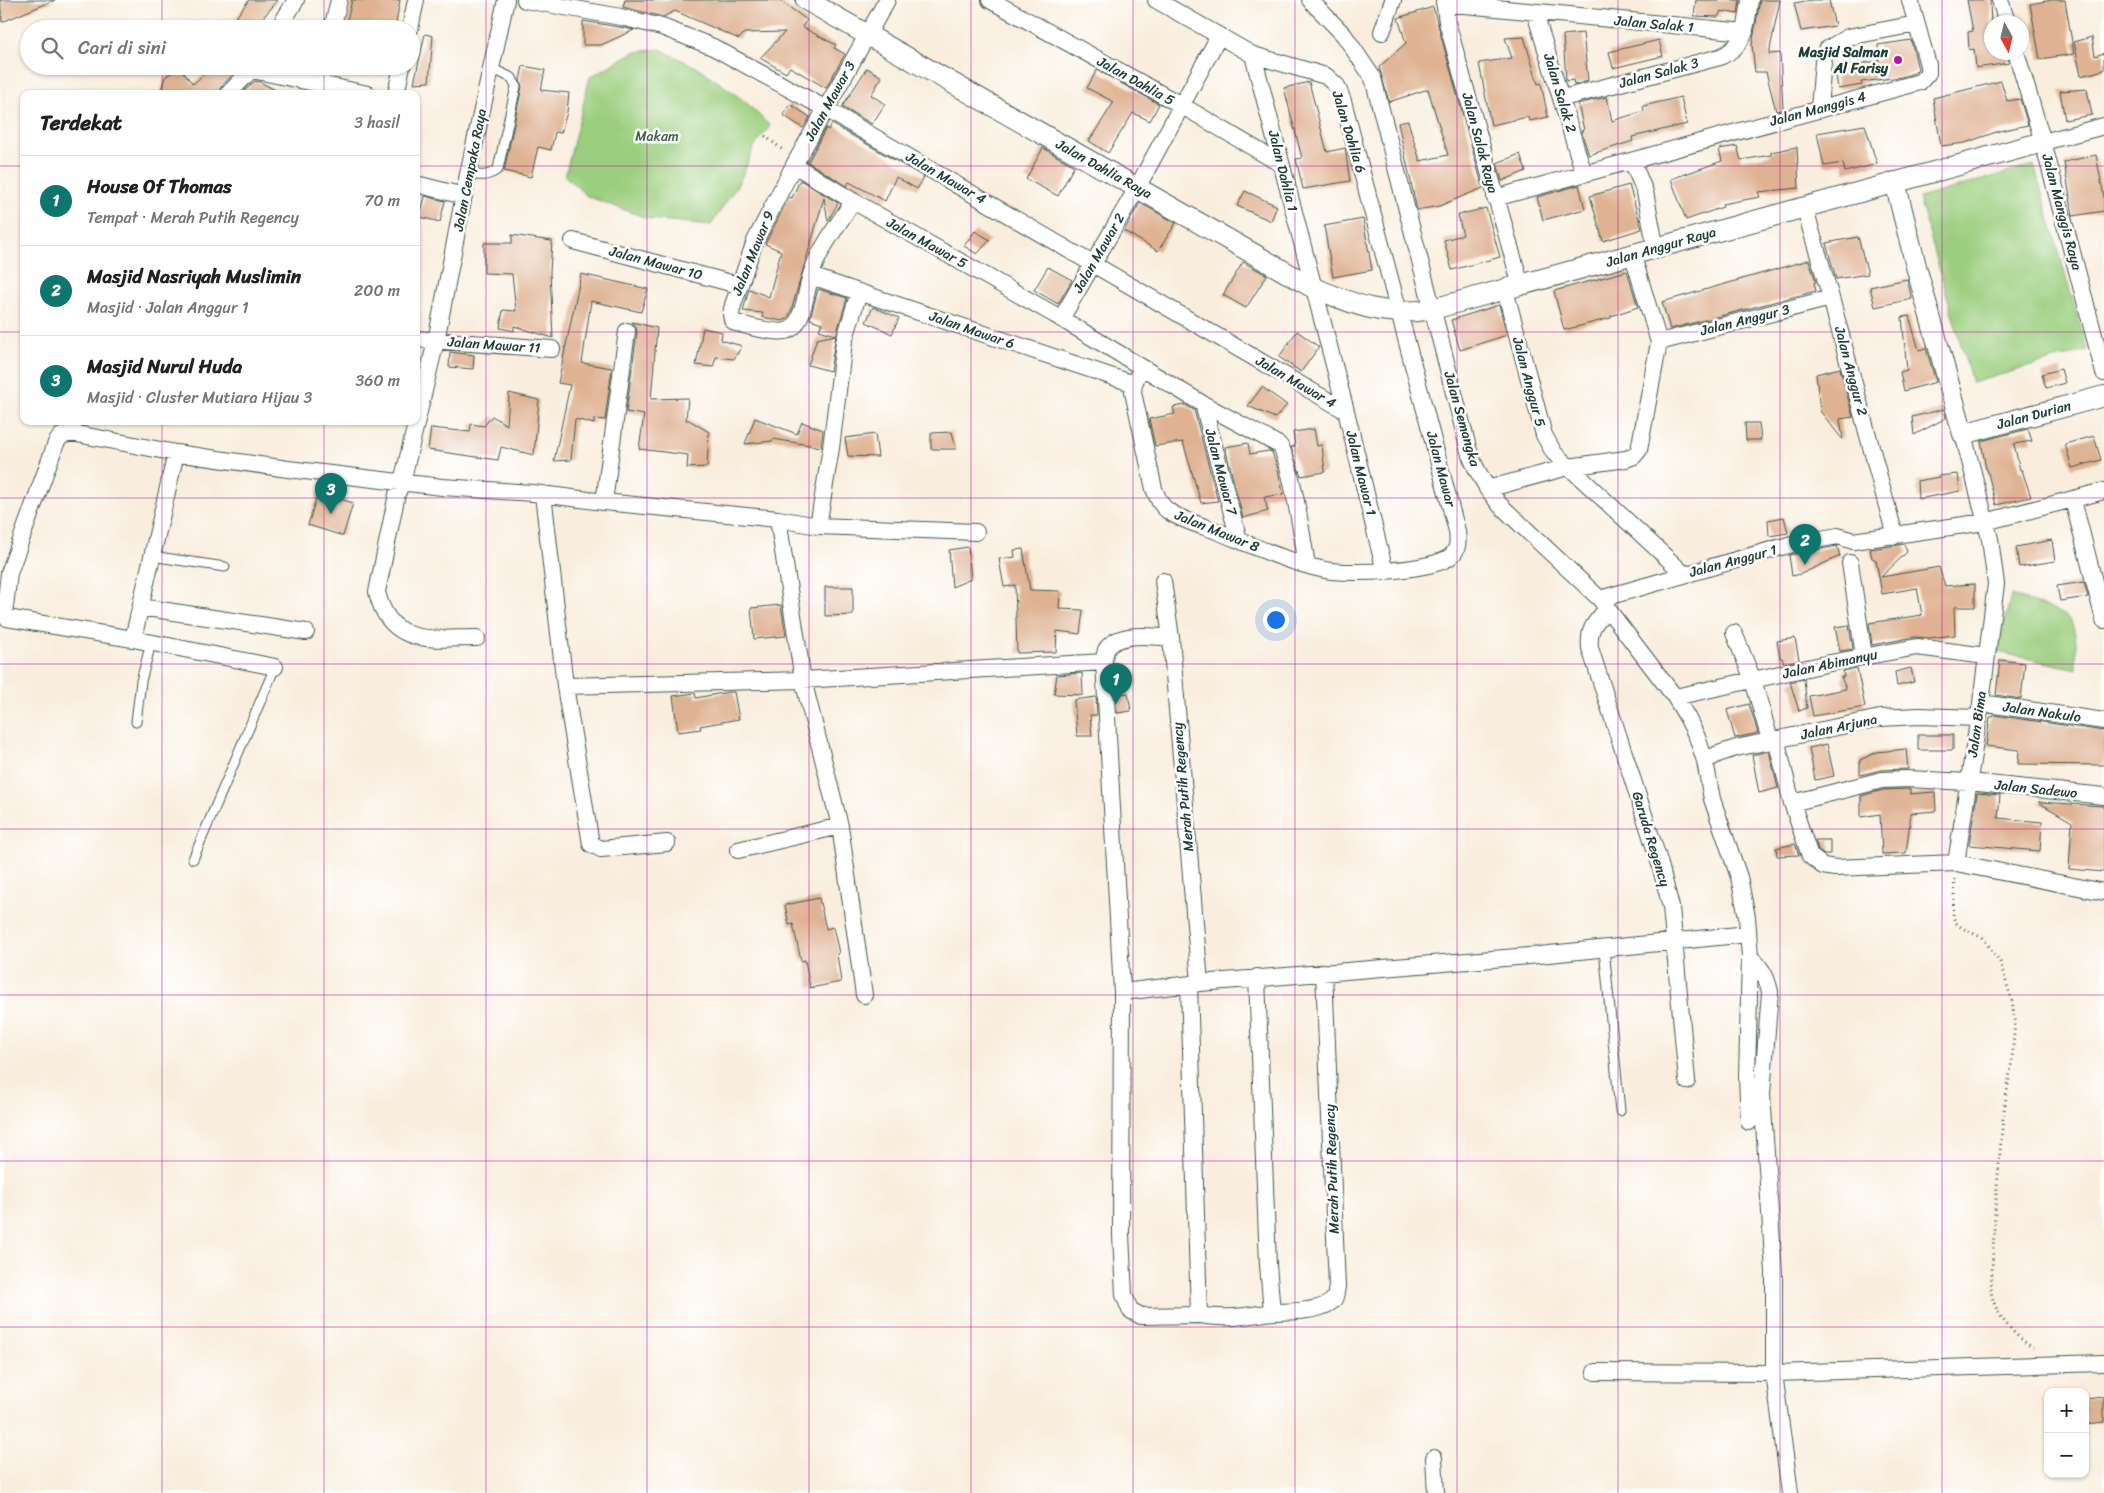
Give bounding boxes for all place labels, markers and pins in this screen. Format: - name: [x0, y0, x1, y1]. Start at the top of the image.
- place label: Masjid Salman Al Farisy: [1797, 40, 1889, 81]
- marker: Masjid Salman Al Farisy: [1892, 54, 1904, 66]
- pin: 3: [315, 473, 347, 514]
- pin: 2: [1789, 524, 1821, 565]
- pin: 1: [1100, 663, 1132, 704]

